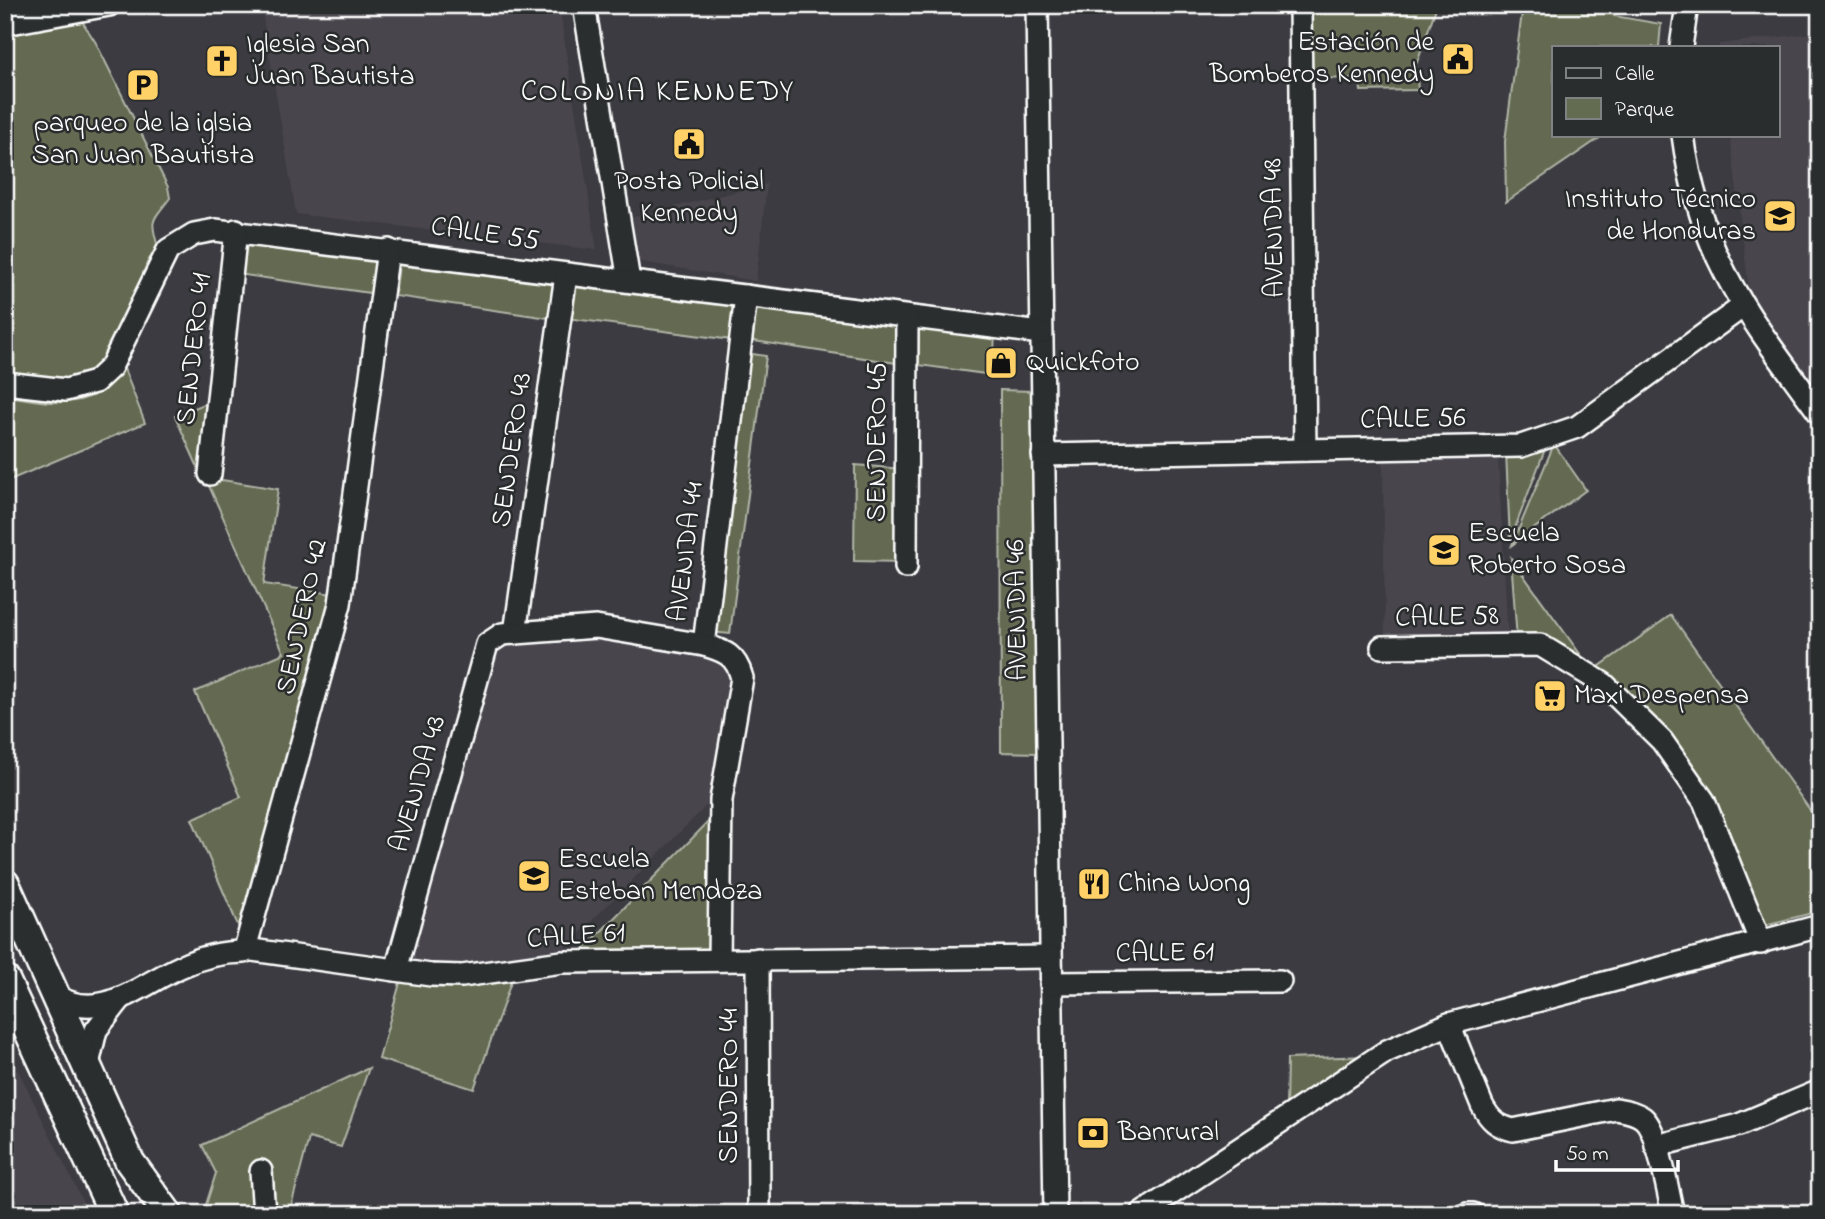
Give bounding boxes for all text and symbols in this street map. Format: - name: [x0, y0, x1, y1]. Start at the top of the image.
- place label: Estación de Bomberos Kennedy: [1208, 23, 1434, 96]
- place label: Iglesia San Juan Bautista: [246, 25, 415, 98]
- public building icon: Estación de Bomberos Kennedy: [1439, 40, 1477, 78]
- church icon: Iglesia San Juan Bautista: [203, 42, 241, 80]
- legend: [1552, 46, 1780, 136]
- text: Calle: [1615, 60, 1655, 90]
- parking icon: parqueo de la iglsia San Juan Bautista: [124, 66, 162, 104]
- district label: COLONIA KENNEDY: [521, 71, 795, 115]
- text: Parque: [1615, 96, 1674, 126]
- place label: parqueo de la iglsia San Juan Bautista: [32, 104, 254, 177]
- public building icon: Posta Policial Kennedy: [670, 125, 708, 163]
- street label: AVENIDA 48: [1253, 158, 1297, 298]
- place label: Posta Policial Kennedy: [614, 162, 764, 235]
- place label: Instituto Técnico de Honduras: [1565, 180, 1756, 253]
- school or university icon: Instituto Técnico de Honduras: [1761, 197, 1799, 235]
- street label: CALLE 55: [428, 207, 542, 263]
- street label: SENDERO 41: [167, 271, 223, 427]
- place label: Quickfoto: [1026, 343, 1140, 384]
- shop icon: Quickfoto: [982, 344, 1020, 382]
- street label: SENDERO 45: [858, 362, 899, 522]
- street label: SENDERO 43: [482, 370, 544, 530]
- street label: CALLE 56: [1360, 399, 1466, 441]
- street label: AVENIDA 44: [658, 479, 716, 624]
- place label: Escuela Roberto Sosa: [1468, 514, 1626, 587]
- school or university icon: Escuela Roberto Sosa: [1425, 531, 1463, 569]
- street label: SENDERO 42: [267, 535, 339, 699]
- street label: AVENIDA 46: [996, 539, 1040, 681]
- street label: CALLE 58: [1395, 597, 1499, 639]
- place label: Maxi Despensa: [1574, 676, 1749, 717]
- supermarket icon: Maxi Despensa: [1531, 677, 1569, 715]
- street label: AVENIDA 43: [380, 711, 458, 857]
- place label: Escuela Esteban Mendoza: [558, 840, 762, 913]
- school or university icon: Escuela Esteban Mendoza: [515, 857, 553, 895]
- place label: China Wong: [1118, 864, 1250, 905]
- restaurant icon: China Wong: [1075, 865, 1113, 903]
- street label: CALLE 61: [525, 913, 627, 961]
- street label: CALLE 61: [1115, 933, 1215, 975]
- street label: SENDERO 44: [710, 1008, 751, 1164]
- place label: Banrural: [1117, 1113, 1219, 1154]
- bank icon: Banrural: [1074, 1114, 1112, 1152]
- scale bar: [1556, 1128, 1678, 1172]
- text: 50 m: [1566, 1140, 1609, 1170]

